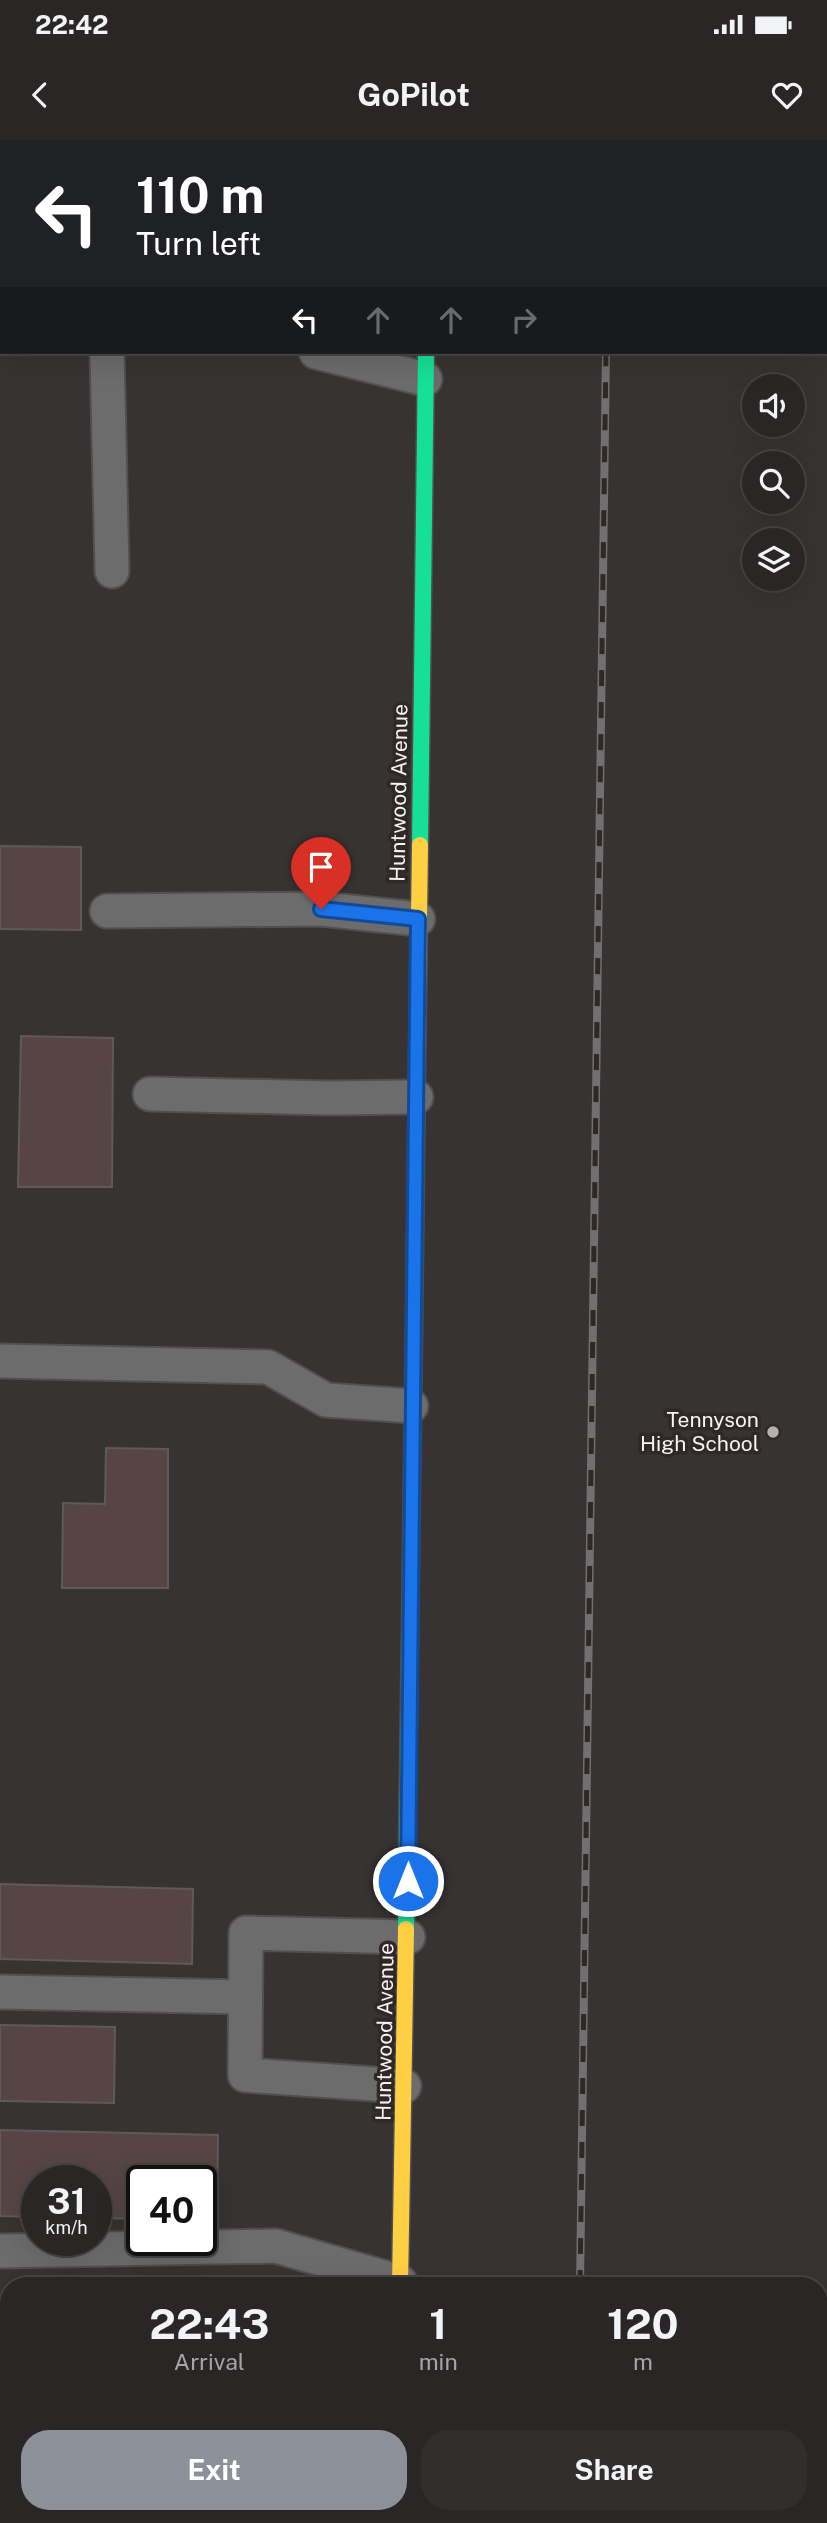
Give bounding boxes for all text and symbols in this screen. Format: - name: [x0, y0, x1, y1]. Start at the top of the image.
- text: 22:42: [35, 9, 109, 40]
- icon: back: [21, 76, 59, 114]
- text: GoPilot: [357, 76, 470, 113]
- icon: heart: [768, 76, 806, 114]
- text: 110 m: [136, 166, 264, 224]
- icon: left: [21, 168, 112, 259]
- text: Turn left: [136, 225, 261, 262]
- icon: left: [286, 301, 324, 339]
- icon: ahead: [359, 301, 397, 339]
- icon: ahead: [432, 301, 470, 339]
- icon: right: [505, 301, 543, 339]
- map controls: [742, 374, 805, 591]
- button: sound: [742, 374, 805, 437]
- button: search: [742, 451, 805, 514]
- button: layers: [742, 528, 805, 591]
- street label: Huntwood Avenue: [384, 704, 413, 882]
- pin: [291, 837, 351, 909]
- icon: arrive: [302, 848, 340, 886]
- place label: Tennyson High School: [640, 1407, 759, 1456]
- marker: Tennyson High School: [765, 1424, 781, 1440]
- position arrow: [371, 1844, 445, 1918]
- street label: Huntwood Avenue: [370, 1943, 399, 2121]
- speed limit sign: 40: [126, 2165, 217, 2256]
- text: 31: [47, 2181, 86, 2222]
- text: km/h: [45, 2217, 88, 2238]
- text: 22:43: [149, 2299, 269, 2348]
- text: 1: [429, 2299, 447, 2348]
- text: 120: [607, 2299, 679, 2348]
- text: Arrival: [174, 2348, 245, 2375]
- text: min: [419, 2348, 458, 2375]
- text: m: [633, 2348, 653, 2375]
- button: Exit: [21, 2430, 407, 2510]
- button: Share: [421, 2430, 807, 2510]

